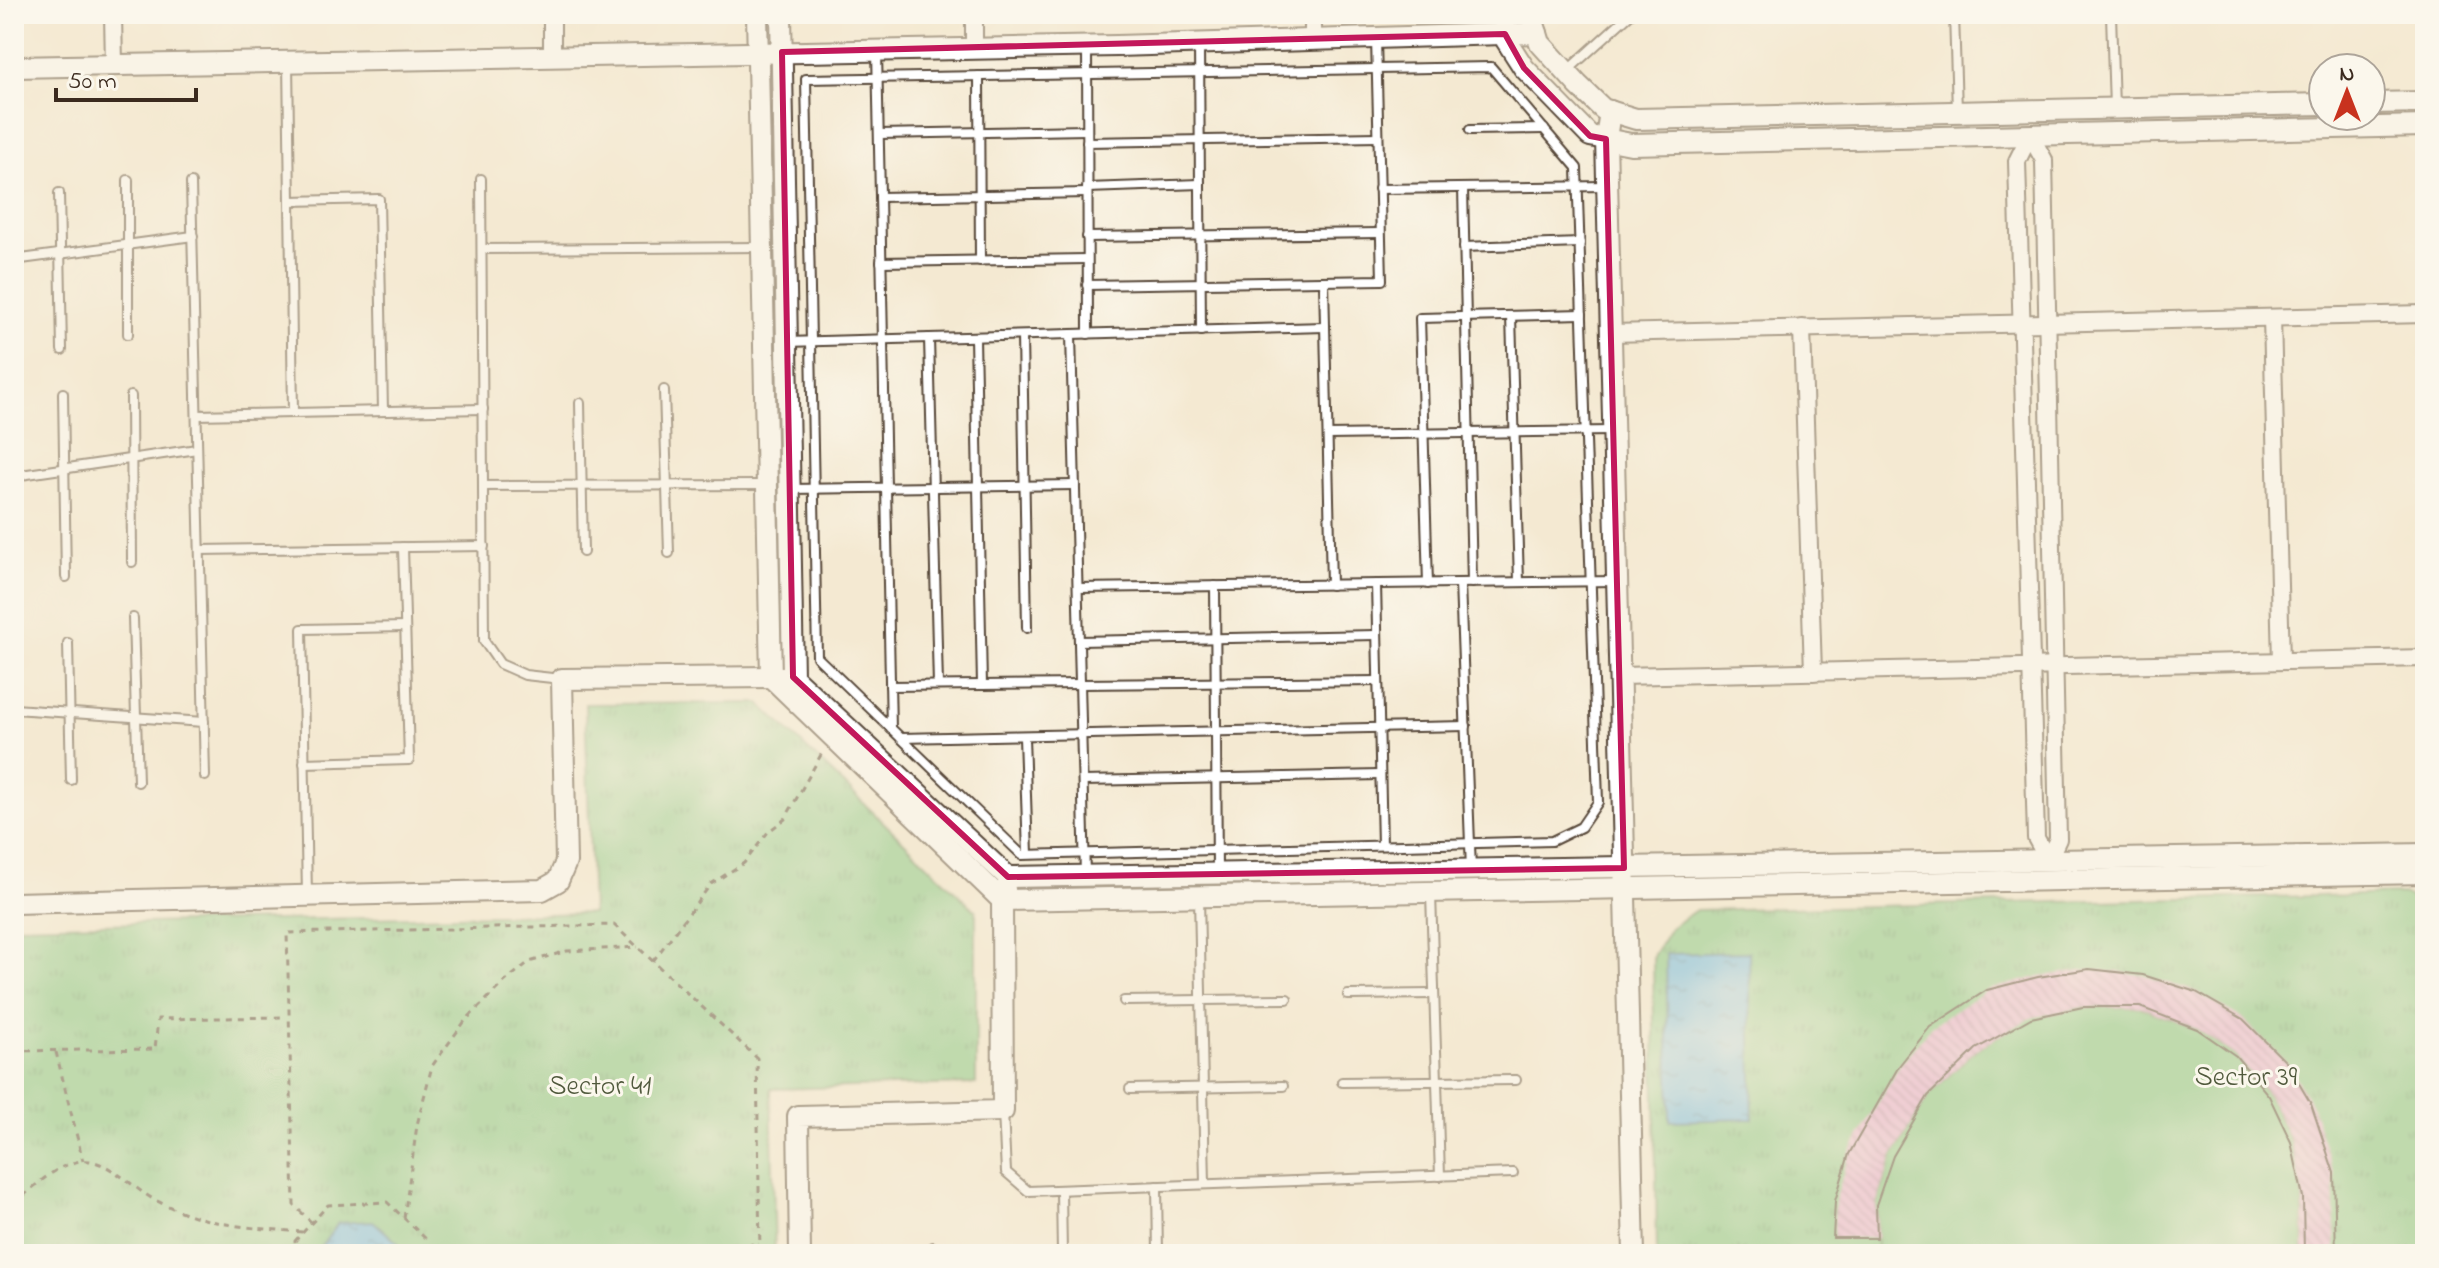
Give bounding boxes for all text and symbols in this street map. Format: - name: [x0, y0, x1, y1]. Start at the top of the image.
- scale bar: [56, 52, 196, 102]
- north arrow: [2307, 52, 2387, 132]
- text: N: [2340, 59, 2354, 91]
- text: 50 m: [68, 65, 117, 100]
- park label: Sector 39: [2195, 1058, 2298, 1099]
- park label: Sector 41: [548, 1067, 652, 1108]

